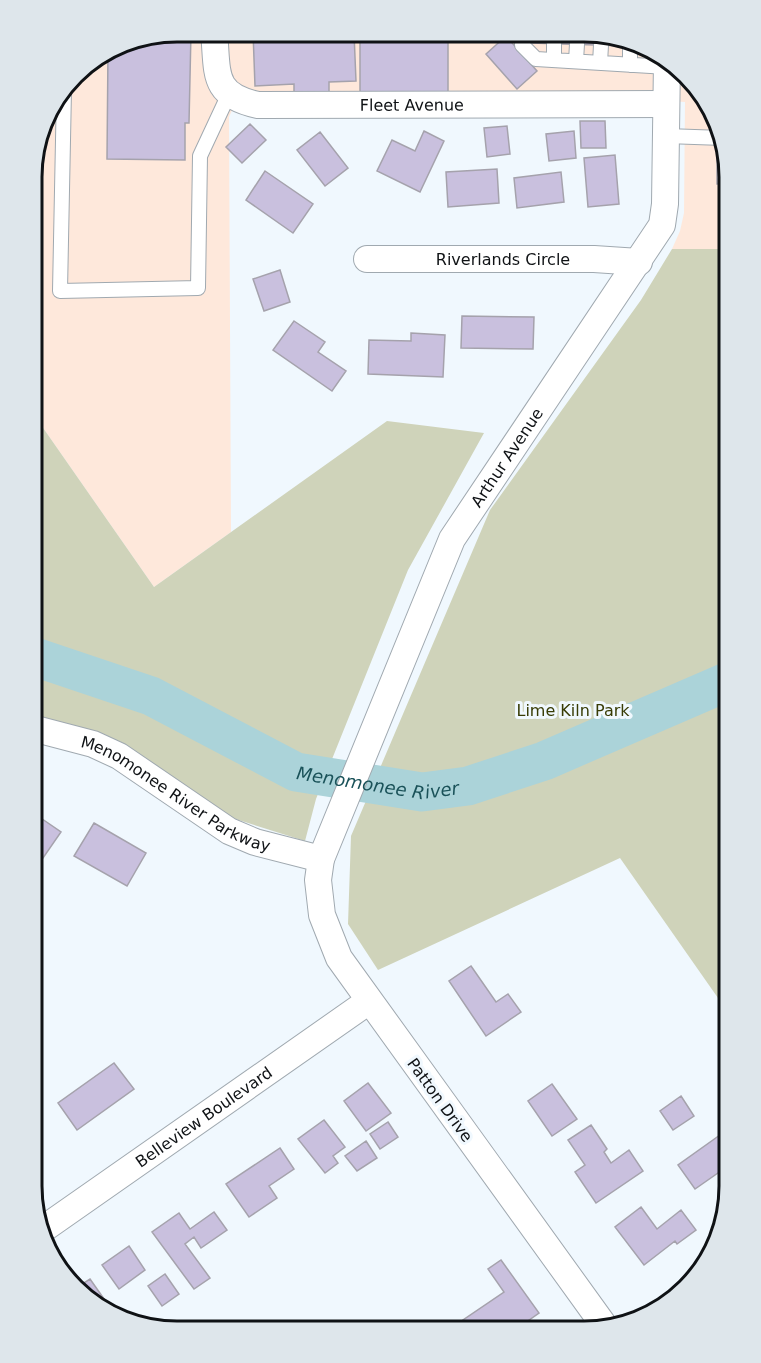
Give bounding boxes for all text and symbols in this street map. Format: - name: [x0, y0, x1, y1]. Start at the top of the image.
- street label: Fleet Avenue: [360, 95, 464, 114]
- street label: Riverlands Circle: [436, 250, 570, 269]
- street label: Arthur Avenue: [467, 404, 547, 510]
- park label: Lime Kiln Park: [516, 701, 630, 720]
- street label: Menomonee River Parkway: [79, 732, 273, 855]
- water label: Menomonee River: [295, 762, 462, 803]
- street label: Patton Drive: [403, 1054, 477, 1146]
- street label: Belleview Boulevard: [132, 1062, 276, 1171]

